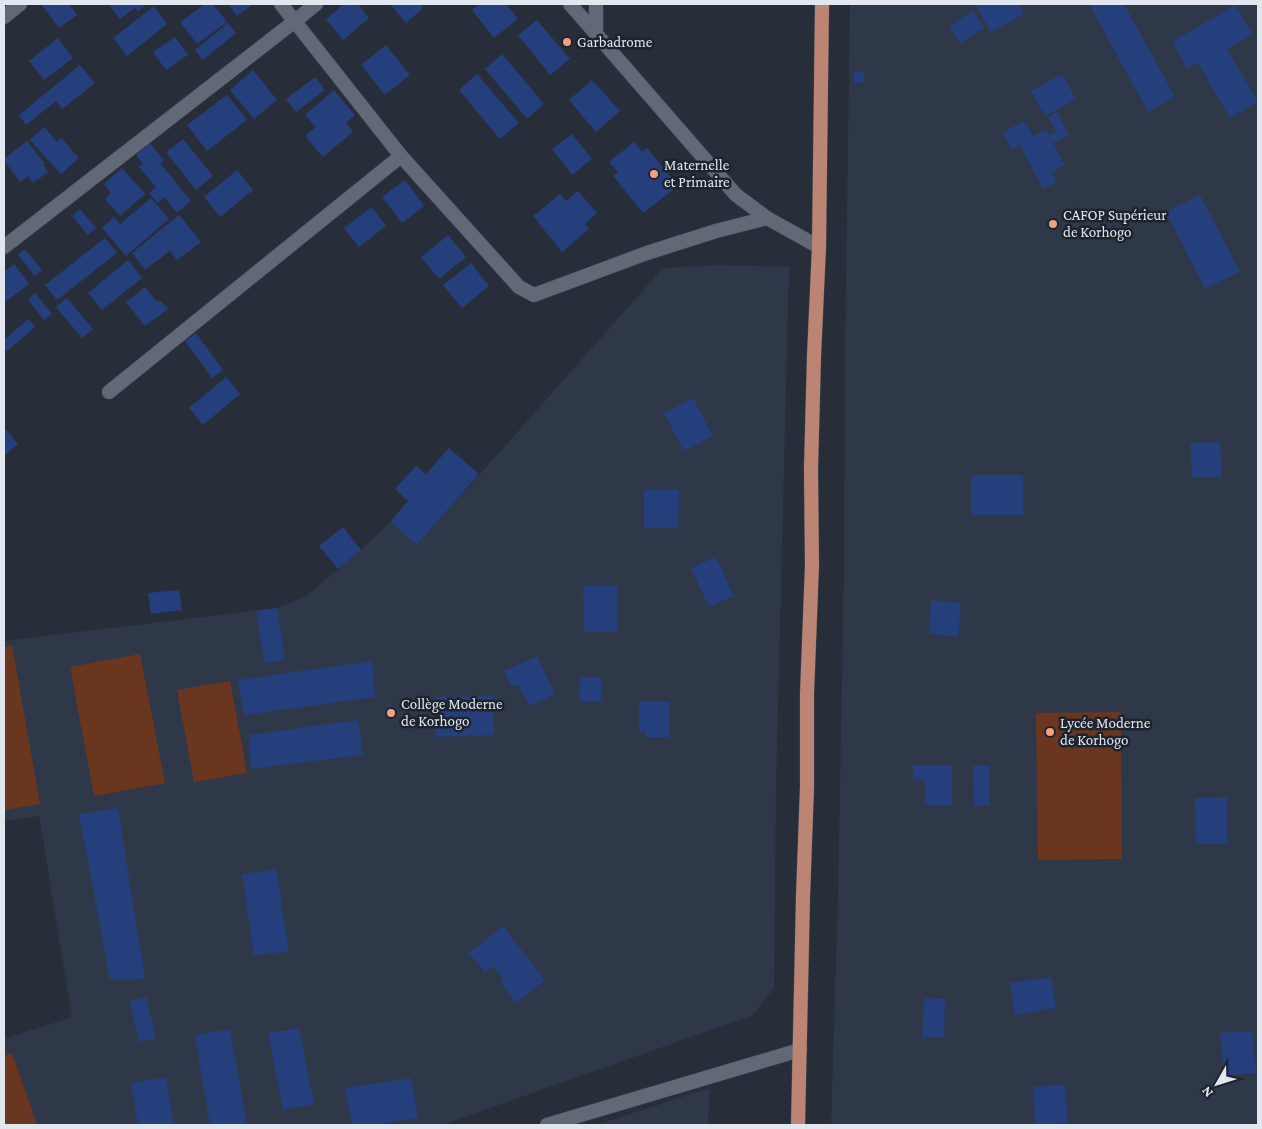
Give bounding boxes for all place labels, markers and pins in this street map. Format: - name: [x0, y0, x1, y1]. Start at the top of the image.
- place label: Garbadrome: [577, 34, 653, 50]
- marker: Garbadrome: [561, 36, 573, 48]
- place label: Maternelle et Primaire: [664, 157, 730, 190]
- marker: Maternelle et Primaire: [648, 168, 660, 180]
- place label: CAFOP Supérieur de Korhogo: [1063, 207, 1167, 241]
- marker: CAFOP Supérieur de Korhogo: [1047, 218, 1059, 230]
- place label: Collège Moderne de Korhogo: [401, 696, 503, 730]
- marker: Collège Moderne de Korhogo: [385, 707, 397, 719]
- place label: Lycée Moderne de Korhogo: [1060, 715, 1151, 749]
- marker: Lycée Moderne de Korhogo: [1044, 726, 1056, 738]

